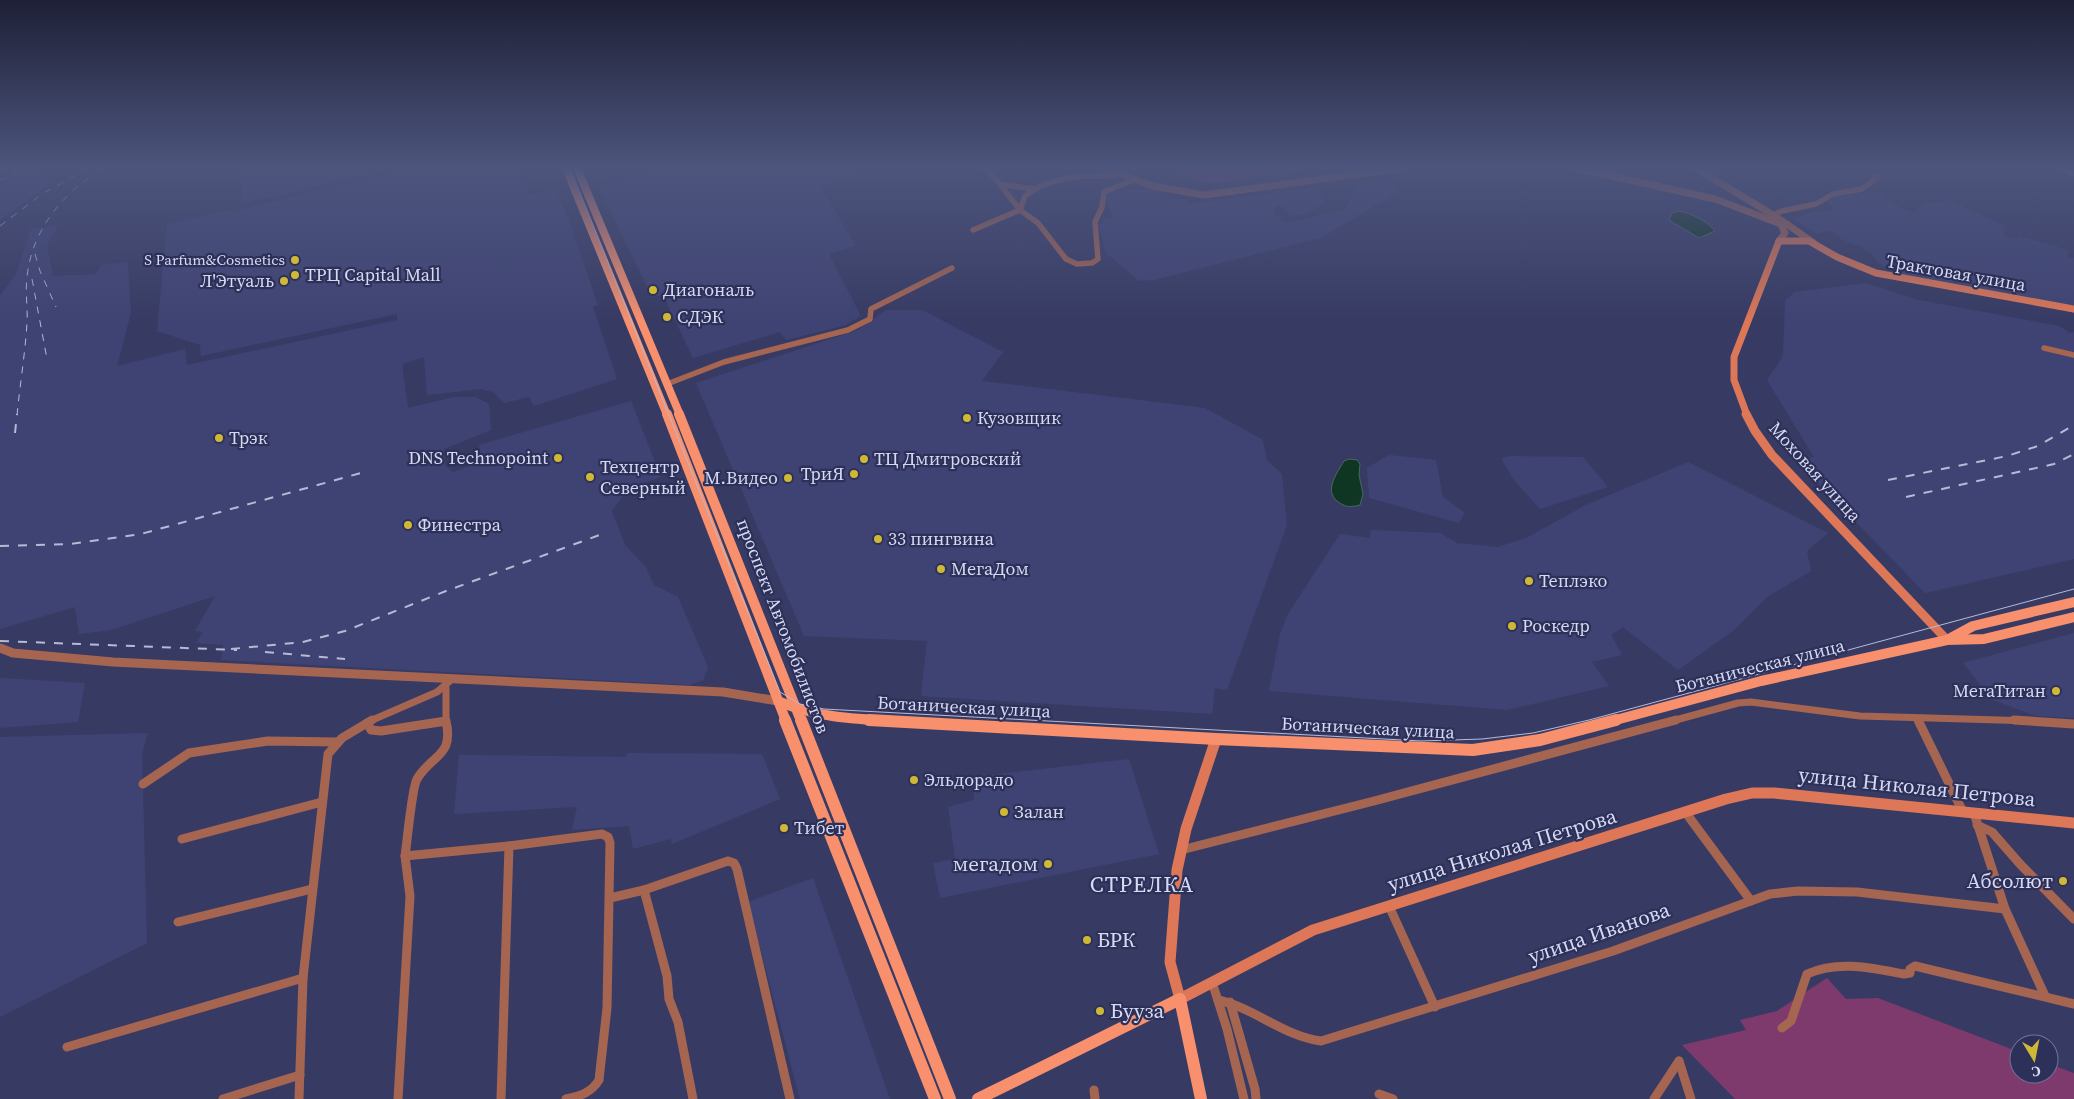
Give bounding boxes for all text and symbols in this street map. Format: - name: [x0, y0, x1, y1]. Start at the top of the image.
- street label: Трактовая улица: [1884, 248, 2029, 297]
- place label: S Parfum&Cosmetics: [144, 249, 285, 270]
- marker: S Parfum&Cosmetics: [289, 254, 301, 266]
- place label: ТРЦ Capital Mall: [305, 262, 441, 287]
- place label: Л'Этуаль: [200, 268, 274, 293]
- marker: ТРЦ Capital Mall: [289, 269, 301, 281]
- marker: Л'Этуаль: [278, 275, 290, 287]
- place label: Диагональ: [663, 277, 754, 302]
- marker: Диагональ: [647, 284, 659, 296]
- place label: СДЭК: [677, 304, 723, 329]
- marker: СДЭК: [661, 311, 673, 323]
- place label: Кузовщик: [977, 405, 1061, 430]
- marker: Кузовщик: [961, 412, 973, 424]
- street label: Моховая улица: [1763, 416, 1868, 528]
- place label: Трэк: [229, 425, 268, 450]
- marker: Трэк: [213, 432, 225, 444]
- place label: DNS Technopoint: [408, 445, 548, 470]
- place label: ТЦ Дмитровский: [874, 446, 1021, 471]
- marker: DNS Technopoint: [552, 452, 564, 464]
- marker: ТЦ Дмитровский: [858, 453, 870, 465]
- place label: Техцентр Северный: [600, 454, 686, 500]
- place label: ТриЯ: [801, 461, 844, 486]
- place label: М.Видео: [704, 465, 778, 490]
- marker: ТриЯ: [848, 468, 860, 480]
- marker: Техцентр Северный: [584, 471, 596, 483]
- marker: М.Видео: [782, 472, 794, 484]
- place label: Финестра: [418, 512, 502, 537]
- street label: проспект Автомобилистов: [731, 515, 836, 737]
- marker: Финестра: [402, 519, 414, 531]
- place label: 33 пингвина: [888, 526, 995, 551]
- marker: 33 пингвина: [872, 533, 884, 545]
- place label: МегаДом: [951, 556, 1029, 581]
- marker: МегаДом: [935, 563, 947, 575]
- place label: Теплэко: [1539, 568, 1607, 593]
- marker: Теплэко: [1523, 575, 1535, 587]
- place label: Роскедр: [1522, 613, 1590, 638]
- marker: Роскедр: [1506, 620, 1518, 632]
- street label: Ботаническая улица: [1673, 632, 1848, 699]
- place label: МегаТитан: [1953, 678, 2046, 703]
- marker: МегаТитан: [2050, 685, 2062, 697]
- street label: Ботаническая улица: [877, 689, 1052, 724]
- street label: Ботаническая улица: [1281, 710, 1456, 745]
- street label: улица Николая Петрова: [1797, 760, 2037, 813]
- place label: Эльдорадо: [924, 767, 1014, 792]
- marker: Эльдорадо: [908, 774, 920, 786]
- place label: Залан: [1014, 799, 1064, 824]
- street label: улица Николая Петрова: [1384, 801, 1620, 898]
- marker: Залан: [998, 806, 1010, 818]
- place label: Тибет: [794, 815, 845, 840]
- marker: Тибет: [778, 822, 790, 834]
- place label: мегадом: [953, 849, 1038, 878]
- marker: мегадом: [1042, 858, 1054, 870]
- place label: Абсолют: [1967, 866, 2053, 895]
- district label: СТРЕЛКА: [1090, 869, 1194, 899]
- marker: Абсолют: [2057, 875, 2069, 887]
- street label: улица Иванова: [1524, 895, 1674, 970]
- place label: БРК: [1097, 925, 1136, 954]
- marker: БРК: [1081, 934, 1093, 946]
- place label: Бууза: [1110, 996, 1164, 1025]
- marker: Бууза: [1094, 1005, 1106, 1017]
- north arrow: [2009, 1034, 2059, 1084]
- text: С: [2030, 1061, 2042, 1082]

